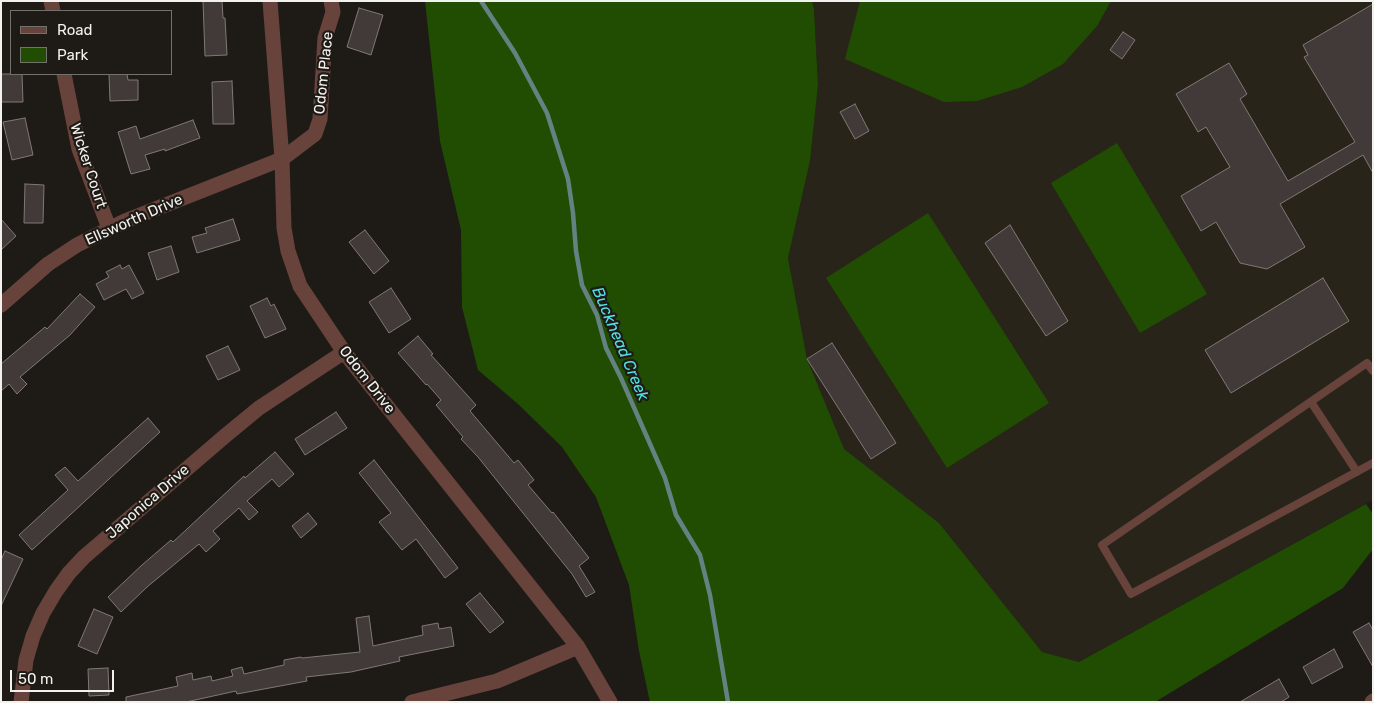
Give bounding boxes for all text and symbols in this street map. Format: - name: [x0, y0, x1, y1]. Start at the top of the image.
- legend: [10, 10, 172, 75]
- text: Road: [57, 21, 93, 39]
- street label: Odom Place: [311, 31, 337, 115]
- text: Park: [57, 46, 88, 64]
- street label: Wicker Court: [66, 121, 110, 211]
- street label: Ellsworth Drive: [83, 190, 185, 250]
- water label: Buckhead Creek: [587, 284, 653, 404]
- street label: Odom Drive: [335, 343, 399, 417]
- street label: Japonica Drive: [103, 461, 193, 543]
- scale bar: [12, 660, 116, 692]
- text: 50 m: [18, 670, 53, 688]

